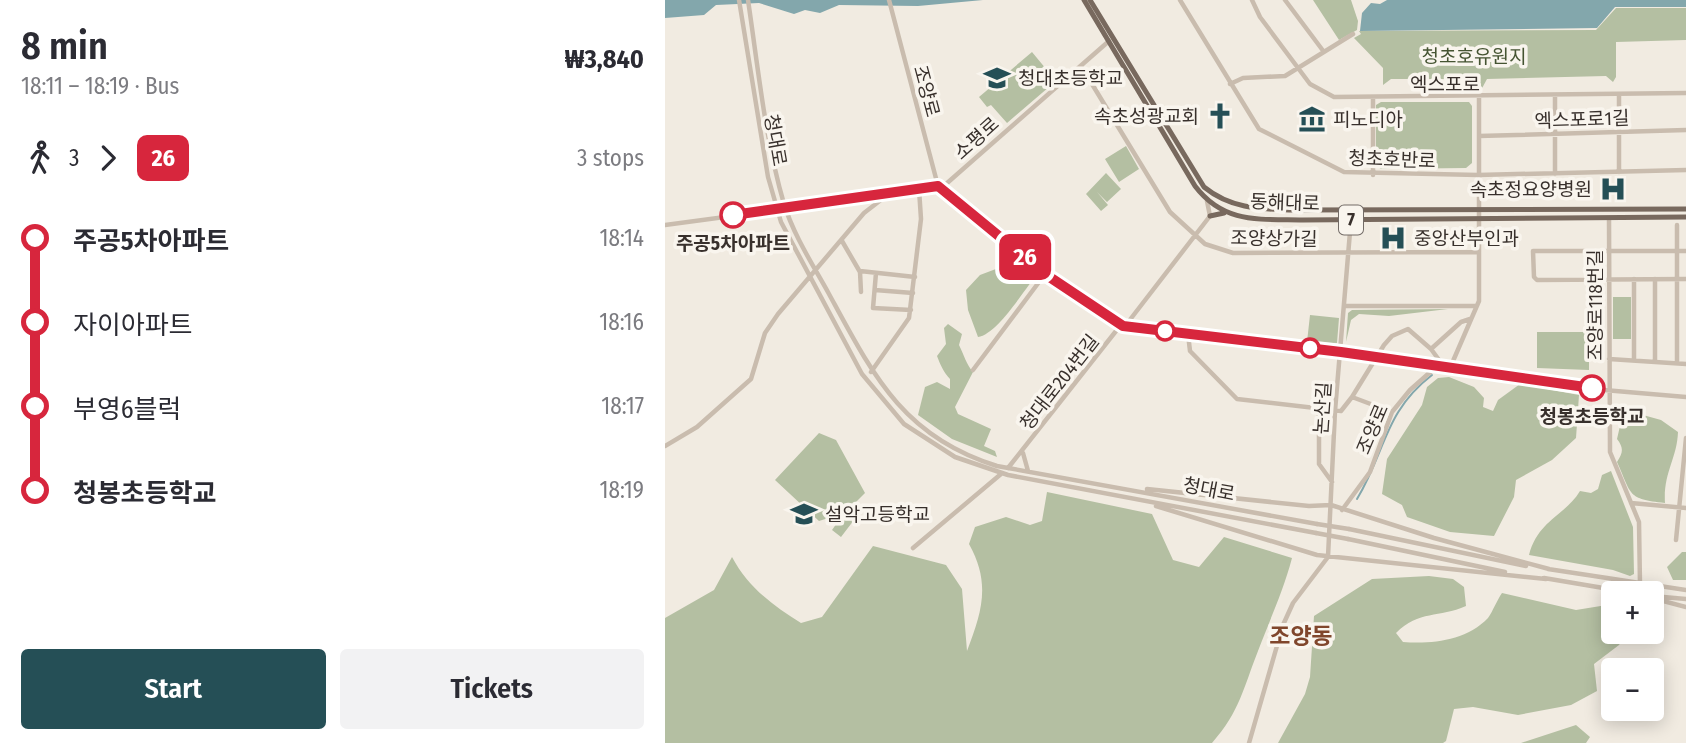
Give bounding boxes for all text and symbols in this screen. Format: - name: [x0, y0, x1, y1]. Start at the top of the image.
- text: 8 min: [21, 23, 108, 69]
- text: ₩3,840: [564, 44, 644, 75]
- park label: 청초호유원지: [1422, 45, 1526, 68]
- street label: 조양로: [909, 63, 944, 119]
- school or university icon: 청대초등학교: [982, 63, 1012, 93]
- place label: 청대초등학교: [1018, 67, 1123, 90]
- text: 18:11 – 18:19 · Bus: [21, 72, 179, 100]
- street label: 엑스포로: [1410, 73, 1480, 96]
- church icon: 속초성광교회: [1205, 101, 1235, 131]
- museum icon: 피노디아: [1297, 104, 1327, 134]
- place label: 속초성광교회: [1094, 105, 1199, 128]
- street label: 엑스포로1길: [1534, 106, 1630, 133]
- place label: 피노디아: [1333, 108, 1403, 131]
- street label: 청대로: [760, 112, 791, 168]
- street label: 소평로: [949, 112, 1004, 164]
- icon: walk: [21, 139, 59, 177]
- icon: forward: [89, 139, 127, 177]
- text: 3: [69, 144, 79, 172]
- text: 26: [151, 144, 175, 172]
- text: 3 stops: [577, 144, 644, 172]
- street label: 청초호반로: [1348, 146, 1436, 173]
- hospital icon: 속초정요양병원: [1598, 174, 1628, 204]
- place label: 속초정요양병원: [1470, 178, 1592, 201]
- street label: 동해대로: [1250, 190, 1320, 215]
- marker: 주공5차아파트: [720, 202, 746, 228]
- road number: 7: [1339, 205, 1363, 234]
- hospital icon: 중앙산부인과: [1378, 223, 1408, 253]
- text: 18:14: [599, 224, 644, 252]
- text: 주공5차아파트: [73, 226, 229, 257]
- street label: 조양상가길: [1230, 226, 1318, 251]
- place label: 중앙산부인과: [1414, 227, 1519, 250]
- place label: 주공5차아파트: [676, 232, 790, 255]
- line badge: 26: [993, 234, 1057, 280]
- text: 26: [1013, 243, 1037, 271]
- street label: 조양로118번길: [1584, 249, 1607, 361]
- text: 18:16: [599, 308, 644, 336]
- text: 자이아파트: [73, 310, 193, 341]
- unlabelled marker: [1155, 321, 1175, 341]
- street label: 청대로204번길: [1015, 330, 1104, 435]
- unlabelled marker: [1300, 338, 1320, 358]
- marker: 청봉초등학교: [1579, 375, 1605, 401]
- street label: 논산길: [1309, 381, 1336, 435]
- text: 18:17: [601, 392, 644, 420]
- text: 부영6블럭: [73, 394, 182, 425]
- street label: 조양로: [1352, 401, 1393, 458]
- place label: 청봉초등학교: [1540, 405, 1644, 428]
- street label: 청대로: [1181, 473, 1237, 506]
- text: 18:19: [599, 476, 644, 504]
- text: 청봉초등학교: [73, 478, 217, 509]
- school or university icon: 설악고등학교: [789, 499, 819, 529]
- place label: 설악고등학교: [825, 503, 930, 526]
- map controls: [1601, 581, 1664, 721]
- button: +: [1601, 581, 1664, 644]
- district label: 조양동: [1269, 622, 1333, 650]
- button: Start: [21, 649, 326, 729]
- button: Tickets: [340, 649, 644, 729]
- button: −: [1601, 658, 1664, 721]

